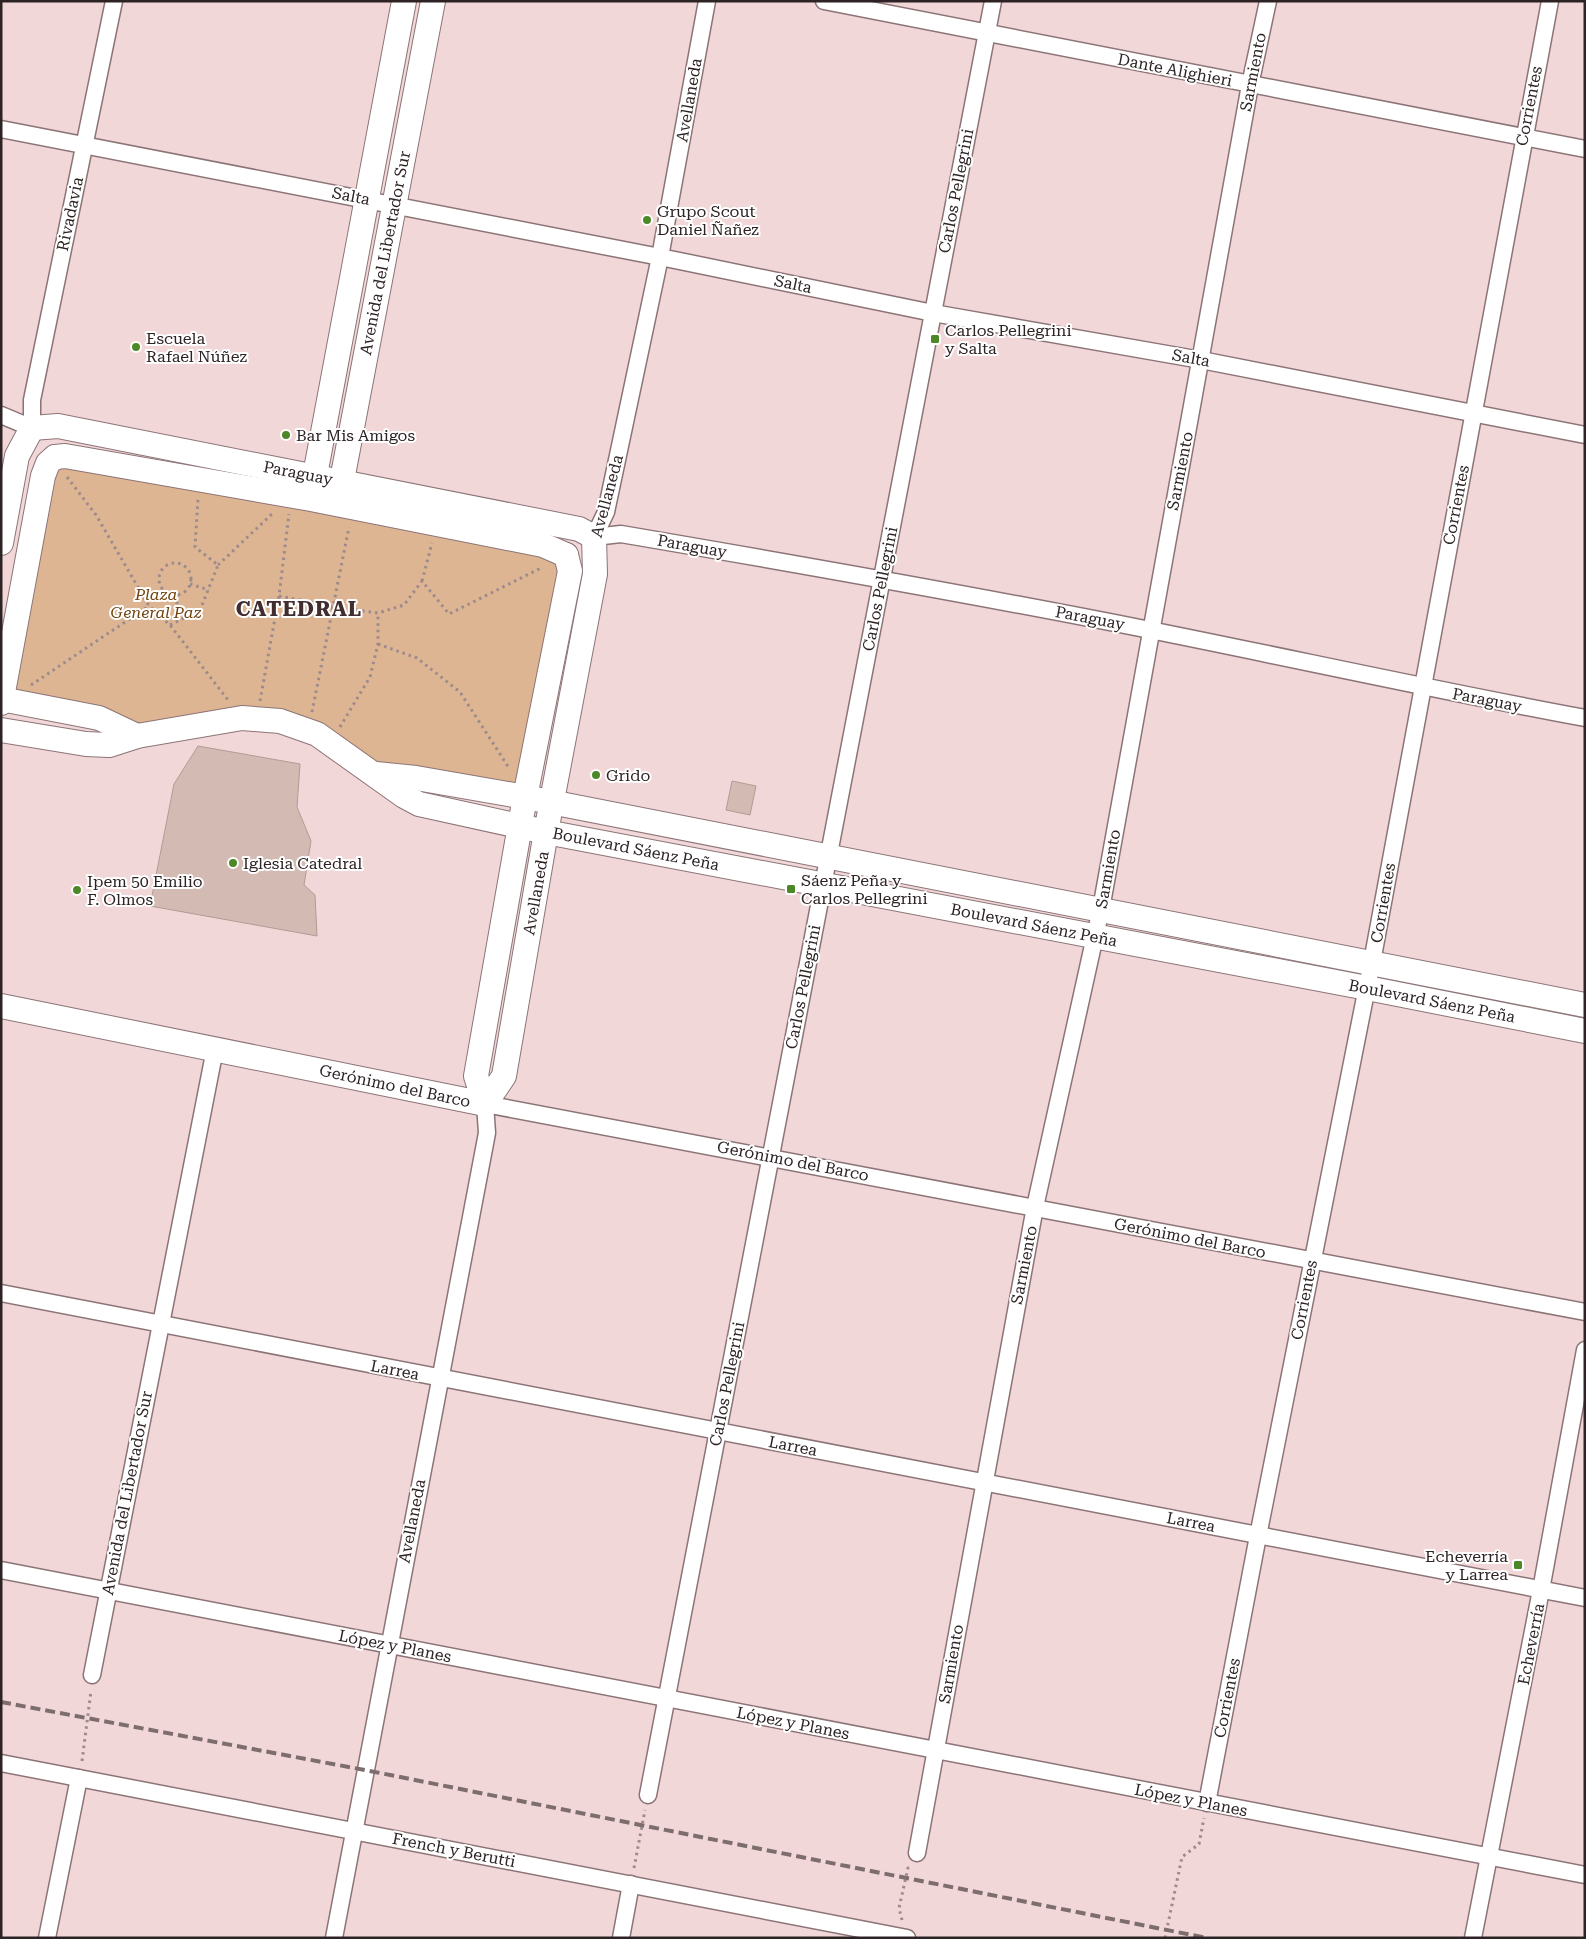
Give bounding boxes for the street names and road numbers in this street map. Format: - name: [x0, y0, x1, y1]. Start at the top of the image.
- street label: Sarmiento: [1236, 31, 1270, 113]
- street label: Dante Alighieri: [1116, 50, 1234, 90]
- street label: Avellaneda: [672, 56, 706, 143]
- street label: Corrientes: [1512, 64, 1546, 148]
- street label: Carlos Pellegrini: [935, 127, 977, 255]
- street label: Avenida del Libertador Sur: [356, 149, 414, 357]
- street label: Rivadavia: [53, 175, 87, 253]
- street label: Salta: [330, 183, 372, 209]
- street label: Salta: [772, 271, 814, 297]
- street label: Salta: [1171, 345, 1212, 371]
- street label: Sarmiento: [1163, 430, 1197, 512]
- street label: Avellaneda: [587, 452, 627, 539]
- street label: Paraguay: [262, 457, 335, 489]
- street label: Corrientes: [1439, 463, 1473, 547]
- street label: Carlos Pellegrini: [859, 525, 901, 653]
- street label: Paraguay: [656, 531, 729, 562]
- street label: Paraguay: [1054, 602, 1127, 634]
- street label: Paraguay: [1451, 684, 1524, 716]
- street label: Boulevard Sáenz Peña: [551, 824, 721, 875]
- street label: Sarmiento: [1092, 828, 1124, 910]
- street label: Avellaneda: [519, 849, 553, 936]
- street label: Corrientes: [1367, 861, 1399, 945]
- street label: Boulevard Sáenz Peña: [949, 900, 1119, 951]
- street label: Carlos Pellegrini: [782, 923, 824, 1051]
- street label: Boulevard Sáenz Peña: [1347, 976, 1517, 1027]
- street label: Gerónimo del Barco: [318, 1061, 472, 1111]
- street label: Gerónimo del Barco: [716, 1137, 871, 1185]
- street label: Gerónimo del Barco: [1113, 1214, 1268, 1262]
- street label: Sarmiento: [1007, 1224, 1041, 1306]
- street label: Corrientes: [1287, 1258, 1321, 1342]
- street label: Carlos Pellegrini: [706, 1320, 748, 1448]
- street label: Larrea: [369, 1356, 421, 1384]
- street label: Avenida del Libertador Sur: [98, 1389, 156, 1597]
- street label: Larrea: [767, 1432, 819, 1460]
- street label: Avellaneda: [395, 1477, 429, 1565]
- street label: Larrea: [1165, 1508, 1217, 1536]
- street label: Echeverría: [1514, 1601, 1548, 1687]
- street label: Sarmiento: [935, 1623, 967, 1705]
- street label: López y Planes: [337, 1626, 453, 1666]
- street label: Corrientes: [1210, 1656, 1244, 1740]
- street label: López y Planes: [735, 1703, 851, 1743]
- street label: López y Planes: [1133, 1780, 1249, 1820]
- street label: French y Berutti: [391, 1829, 517, 1871]

